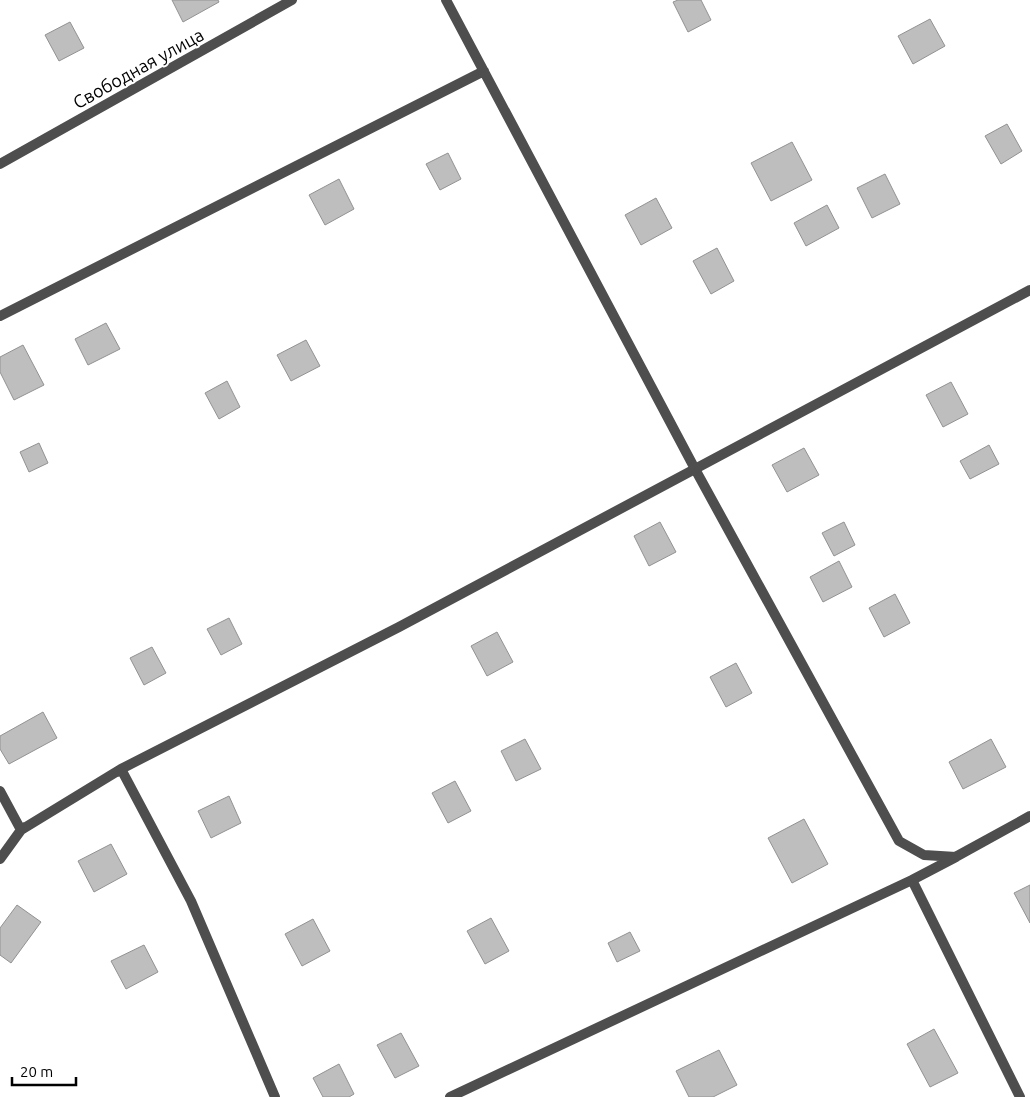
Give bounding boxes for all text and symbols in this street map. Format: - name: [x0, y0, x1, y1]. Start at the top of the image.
- street label: Свободная улица: [69, 24, 207, 112]
- scale bar: [12, 1054, 76, 1086]
- text: 20 m: [20, 1063, 53, 1080]

